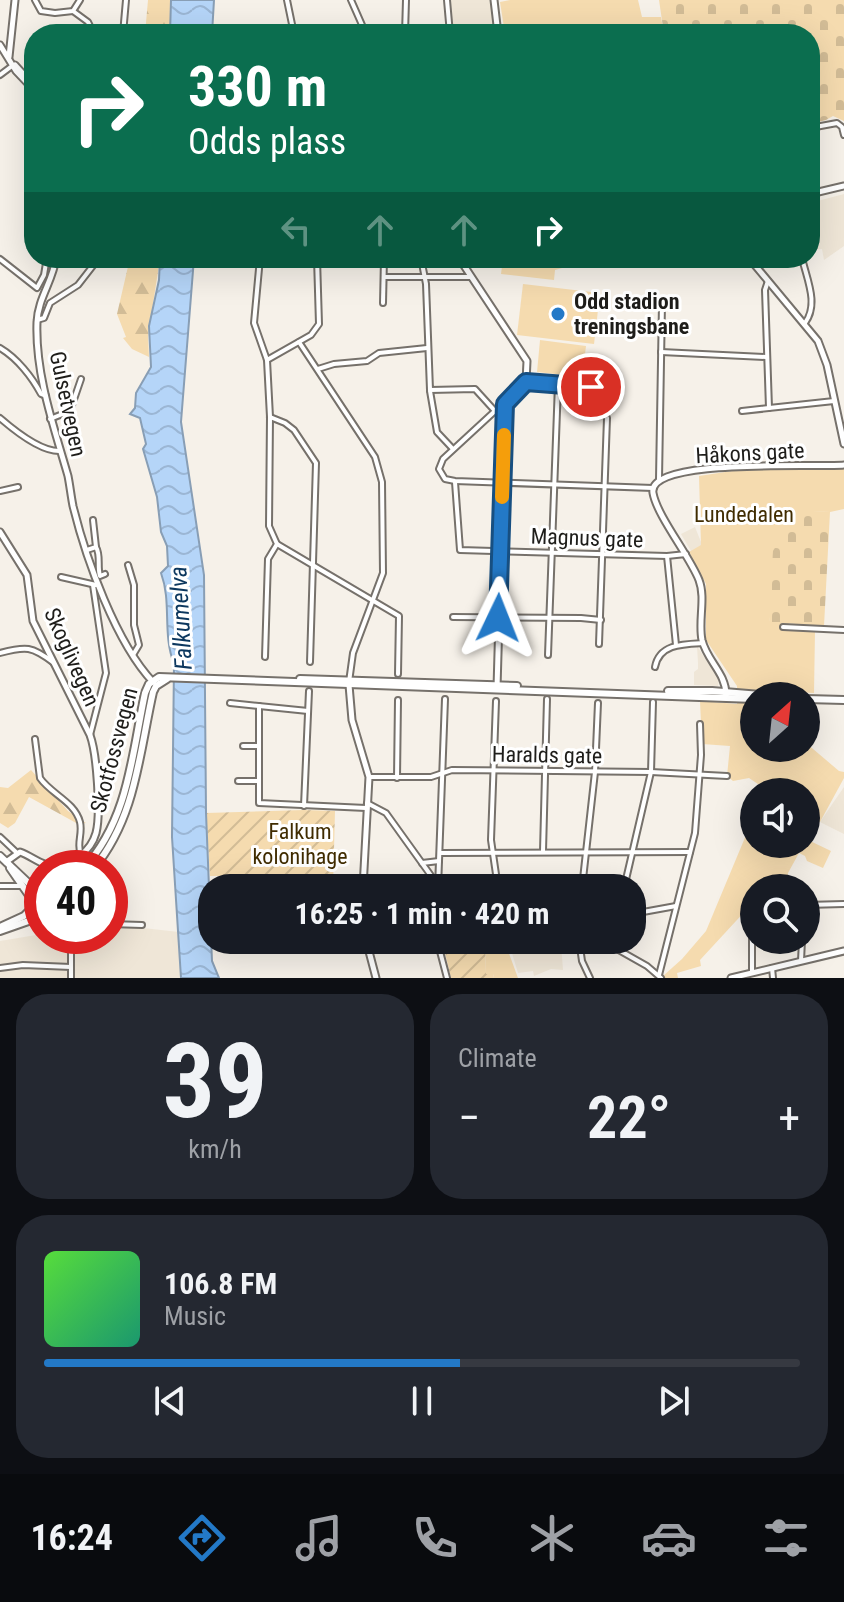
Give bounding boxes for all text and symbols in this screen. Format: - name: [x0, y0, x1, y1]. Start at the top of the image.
- text: 330 m: [188, 54, 327, 120]
- icon: right: [56, 56, 160, 160]
- text: Odds plass: [188, 121, 346, 163]
- icon: left: [274, 208, 318, 252]
- icon: ahead: [358, 208, 402, 252]
- icon: ahead: [442, 208, 486, 252]
- icon: right: [526, 208, 570, 252]
- place label: Odd stadion treningsbane: [574, 289, 689, 339]
- marker: Odd stadion treningsbane: [549, 305, 567, 323]
- street label: Gulsetvegen: [45, 349, 91, 459]
- pin: [557, 353, 625, 421]
- icon: arrive: [569, 365, 613, 409]
- street label: Håkons gate: [695, 438, 805, 468]
- park label: Lundedalen: [694, 502, 794, 527]
- street label: Magnus gate: [530, 524, 644, 552]
- water label: Falkumelva: [164, 565, 198, 671]
- position arrow: [456, 576, 540, 660]
- street label: Skoglivegen: [39, 604, 105, 710]
- north arrow: [740, 682, 820, 762]
- map controls: [740, 682, 820, 954]
- street label: Skotfossvegen: [85, 685, 143, 815]
- street label: Haralds gate: [492, 742, 602, 768]
- button: sound: [740, 778, 820, 858]
- park label: Falkum kolonihage: [252, 819, 348, 869]
- speed limit sign: 40: [24, 850, 128, 954]
- button: search: [740, 874, 820, 954]
- text: 16:25 · 1 min · 420 m: [295, 896, 549, 931]
- text: 39: [162, 1021, 268, 1142]
- text: Climate: [458, 1043, 537, 1073]
- text: 22°: [587, 1082, 671, 1153]
- text: −: [458, 1092, 480, 1144]
- text: +: [778, 1092, 800, 1144]
- text: km/h: [188, 1134, 242, 1164]
- text: 106.8 FM: [164, 1266, 277, 1301]
- text: Music: [164, 1301, 226, 1331]
- icon: previous: [148, 1379, 192, 1423]
- icon: pause: [400, 1379, 444, 1423]
- icon: next: [652, 1379, 696, 1423]
- icon: directions: [174, 1510, 230, 1566]
- icon: music: [291, 1510, 347, 1566]
- icon: phone: [407, 1510, 463, 1566]
- icon: climate: [524, 1510, 580, 1566]
- icon: car: [641, 1510, 697, 1566]
- icon: filters: [758, 1510, 814, 1566]
- text: 16:24: [30, 1517, 113, 1559]

